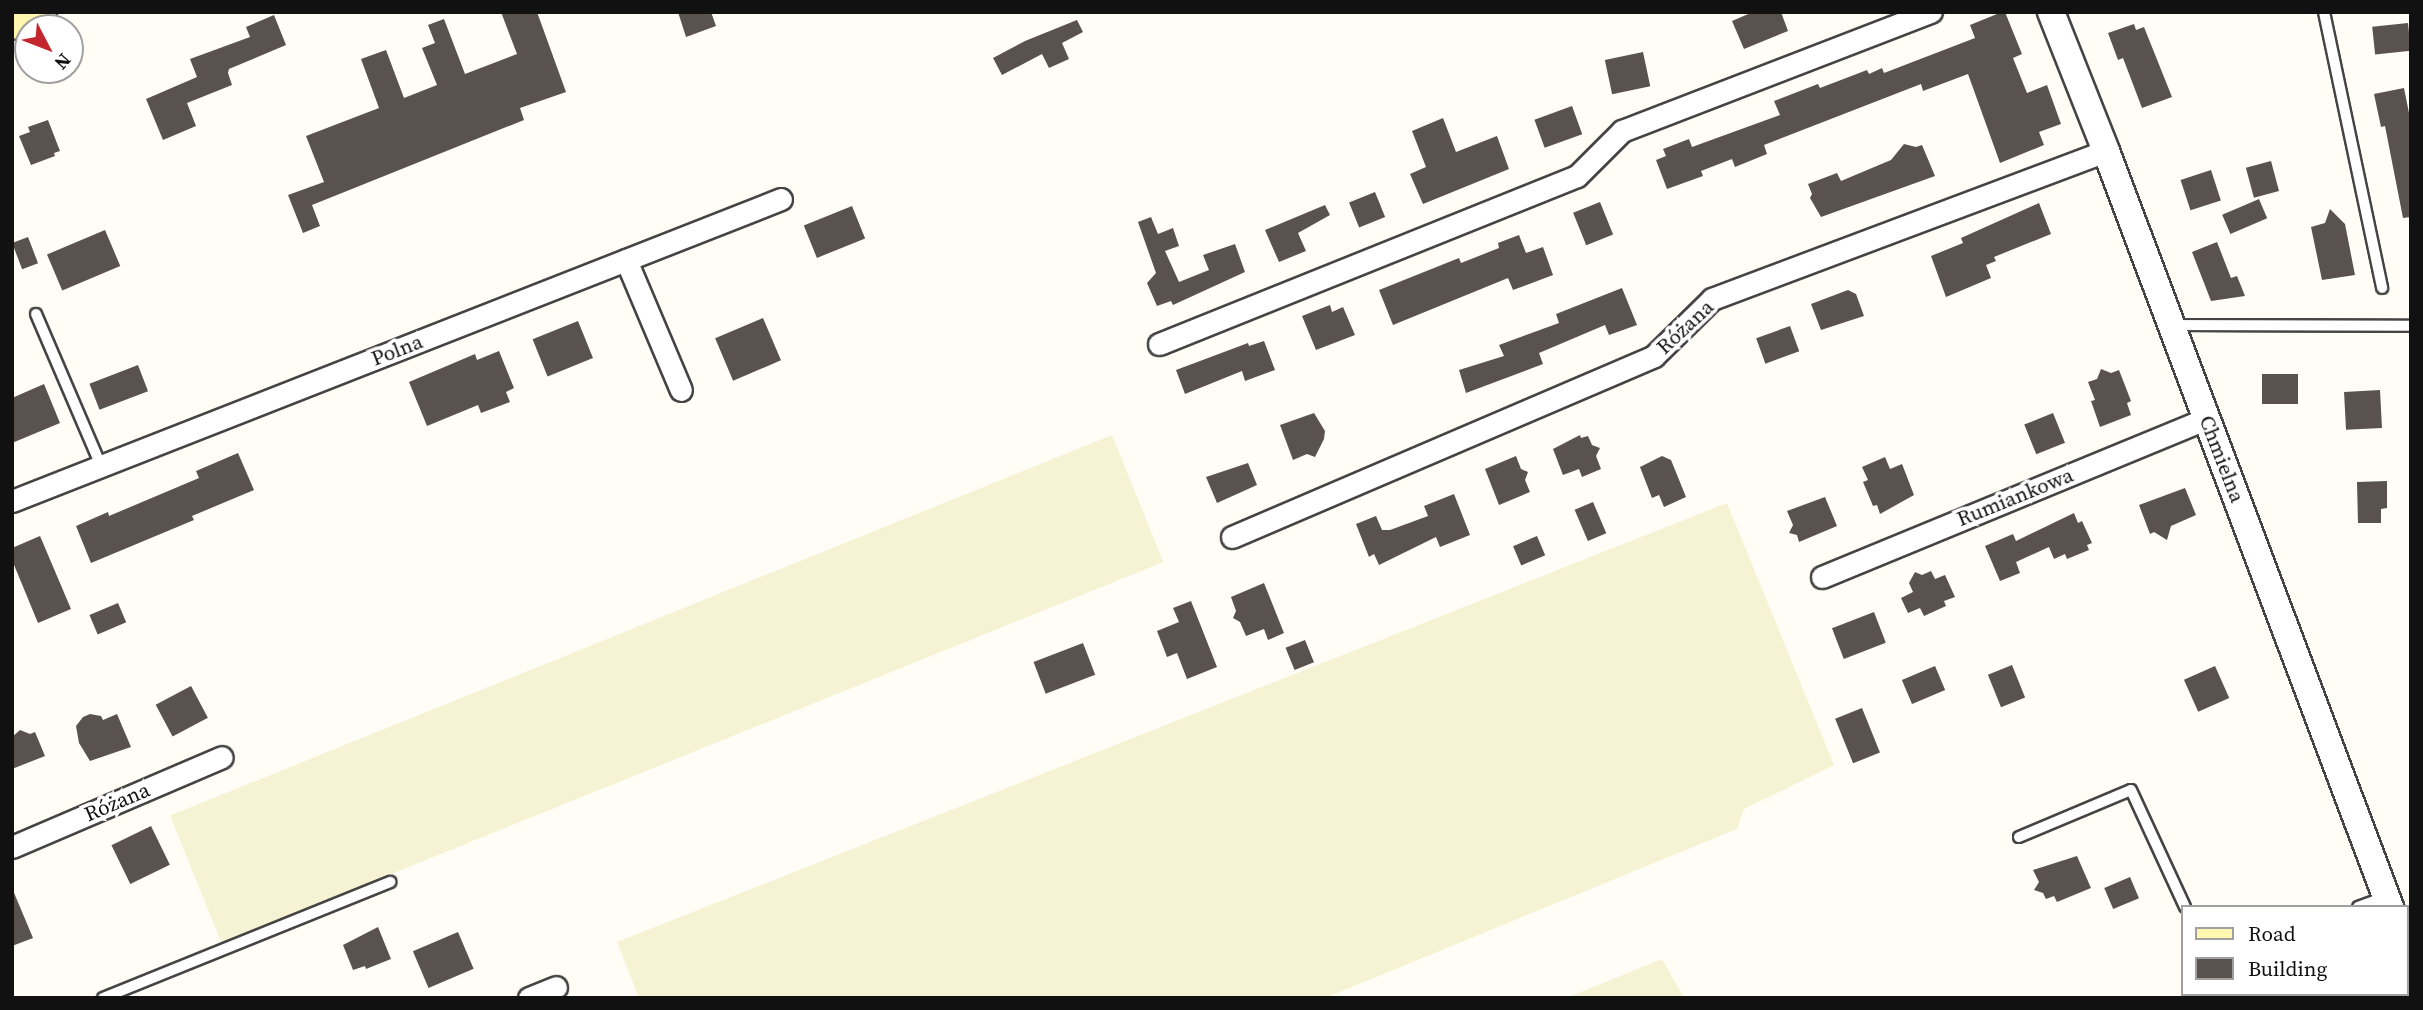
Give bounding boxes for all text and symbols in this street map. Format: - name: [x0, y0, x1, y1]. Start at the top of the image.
- north arrow: [14, 14, 84, 84]
- text: N: [49, 48, 77, 76]
- street label: Różana: [1651, 294, 1719, 360]
- street label: Polna: [368, 329, 426, 371]
- street label: Chmielna: [2194, 412, 2250, 506]
- street label: Rumiankowa: [1953, 462, 2077, 532]
- street label: Różana: [81, 777, 153, 827]
- legend: [2182, 905, 2409, 996]
- text: Road: [2248, 919, 2296, 948]
- text: Building: [2248, 954, 2327, 983]

